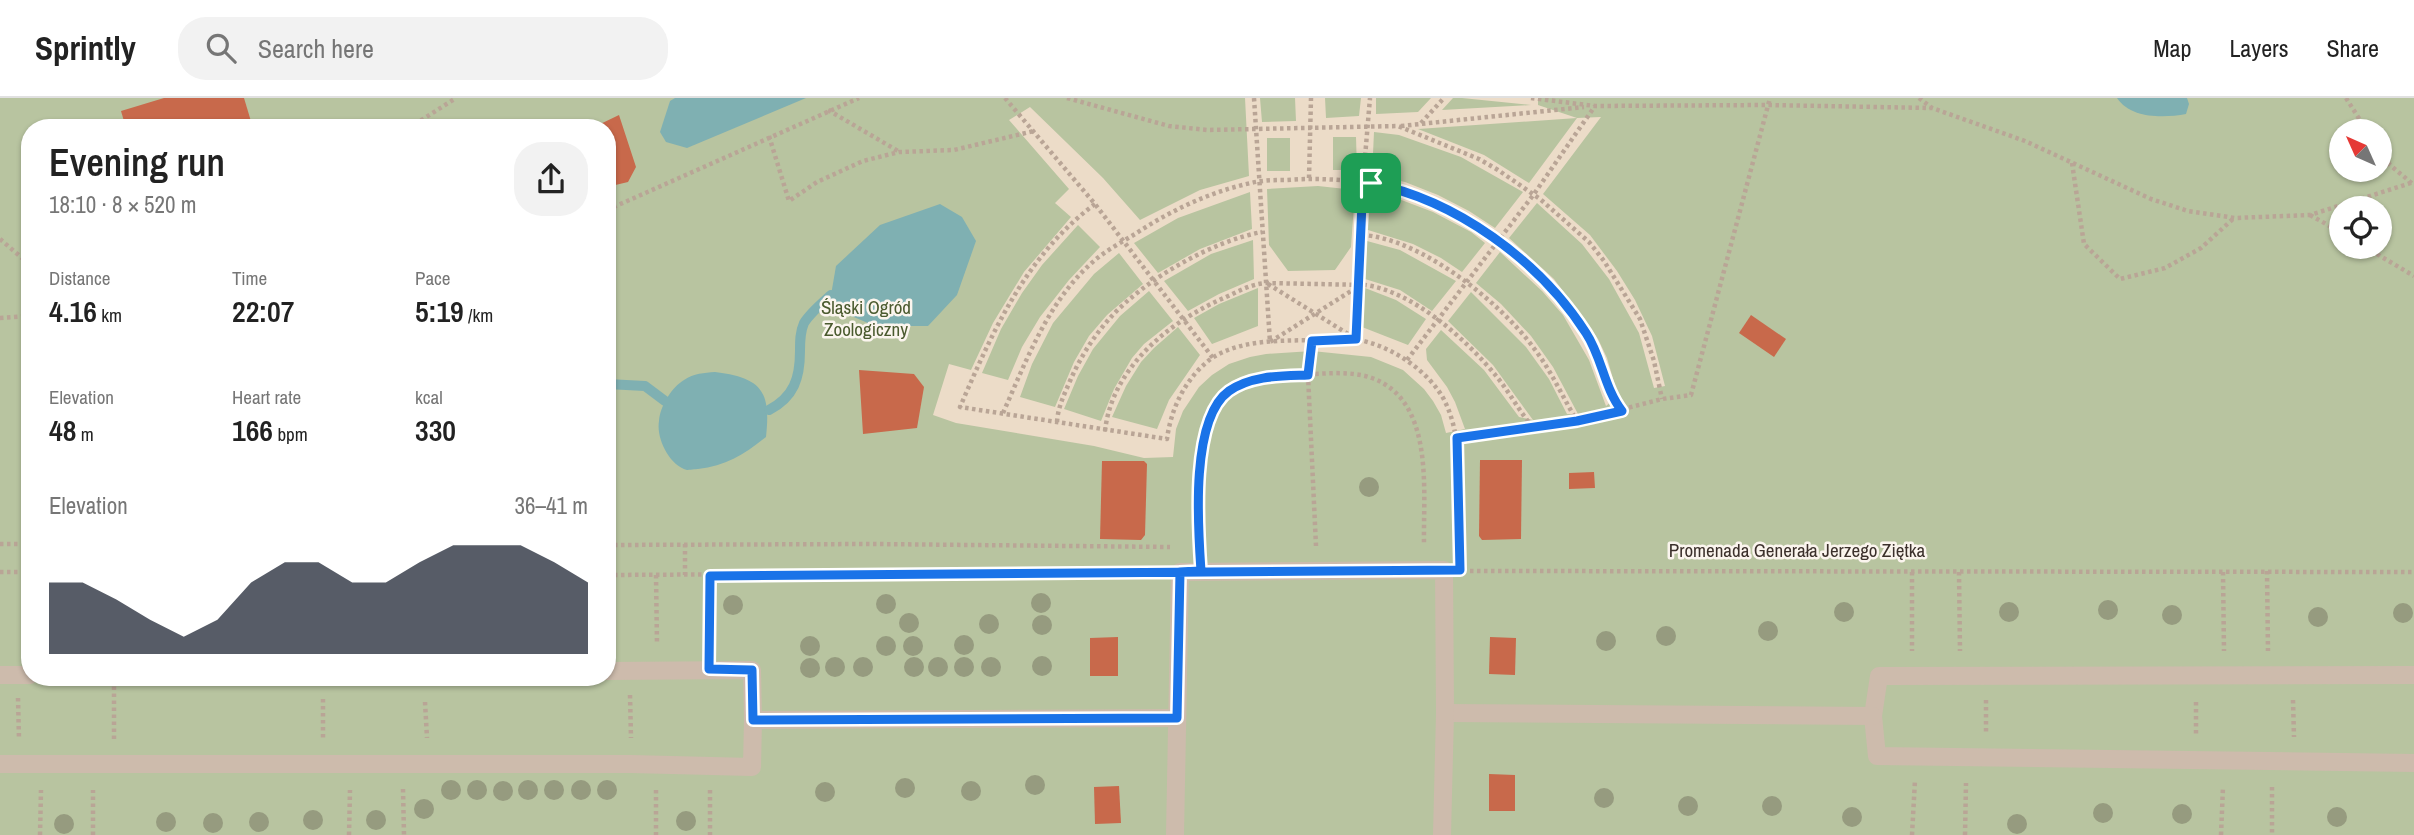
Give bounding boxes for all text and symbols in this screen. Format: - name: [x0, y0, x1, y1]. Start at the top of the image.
- search box: [178, 17, 668, 80]
- text: Sprintly: [35, 26, 136, 70]
- icon: search: [202, 29, 240, 67]
- text: Search here: [258, 31, 374, 66]
- text: Map: [2153, 32, 2191, 64]
- text: Layers: [2229, 32, 2288, 64]
- text: Share: [2326, 32, 2379, 64]
- north arrow: [2329, 119, 2392, 182]
- map controls: [2329, 119, 2392, 259]
- text: Evening run: [49, 137, 225, 188]
- button: share: [514, 142, 588, 216]
- pin: [1341, 153, 1401, 213]
- icon: arrive: [1352, 164, 1390, 202]
- text: 18:10 · 8 × 520 m: [49, 189, 196, 220]
- button: locate: [2329, 196, 2392, 259]
- text: Distance: [49, 265, 110, 291]
- text: Time: [232, 265, 267, 291]
- text: Pace: [415, 265, 451, 291]
- text: 4.16: [49, 291, 97, 331]
- text: 22:07: [232, 291, 294, 331]
- text: 5:19: [415, 291, 464, 331]
- park label: Śląski Ogród Zoologiczny: [821, 294, 911, 342]
- text: km: [97, 302, 122, 328]
- text: /km: [464, 302, 493, 328]
- text: Elevation: [49, 384, 114, 410]
- text: Heart rate: [232, 384, 301, 410]
- text: kcal: [415, 384, 443, 410]
- text: 48: [49, 410, 76, 450]
- text: 166: [232, 410, 273, 450]
- text: 330: [415, 410, 456, 450]
- text: m: [76, 421, 94, 447]
- text: bpm: [273, 421, 308, 447]
- text: Elevation: [49, 490, 128, 521]
- text: 36–41 m: [515, 490, 588, 521]
- street label: Promenada Generała Jerzego Ziętka: [1669, 537, 1926, 563]

